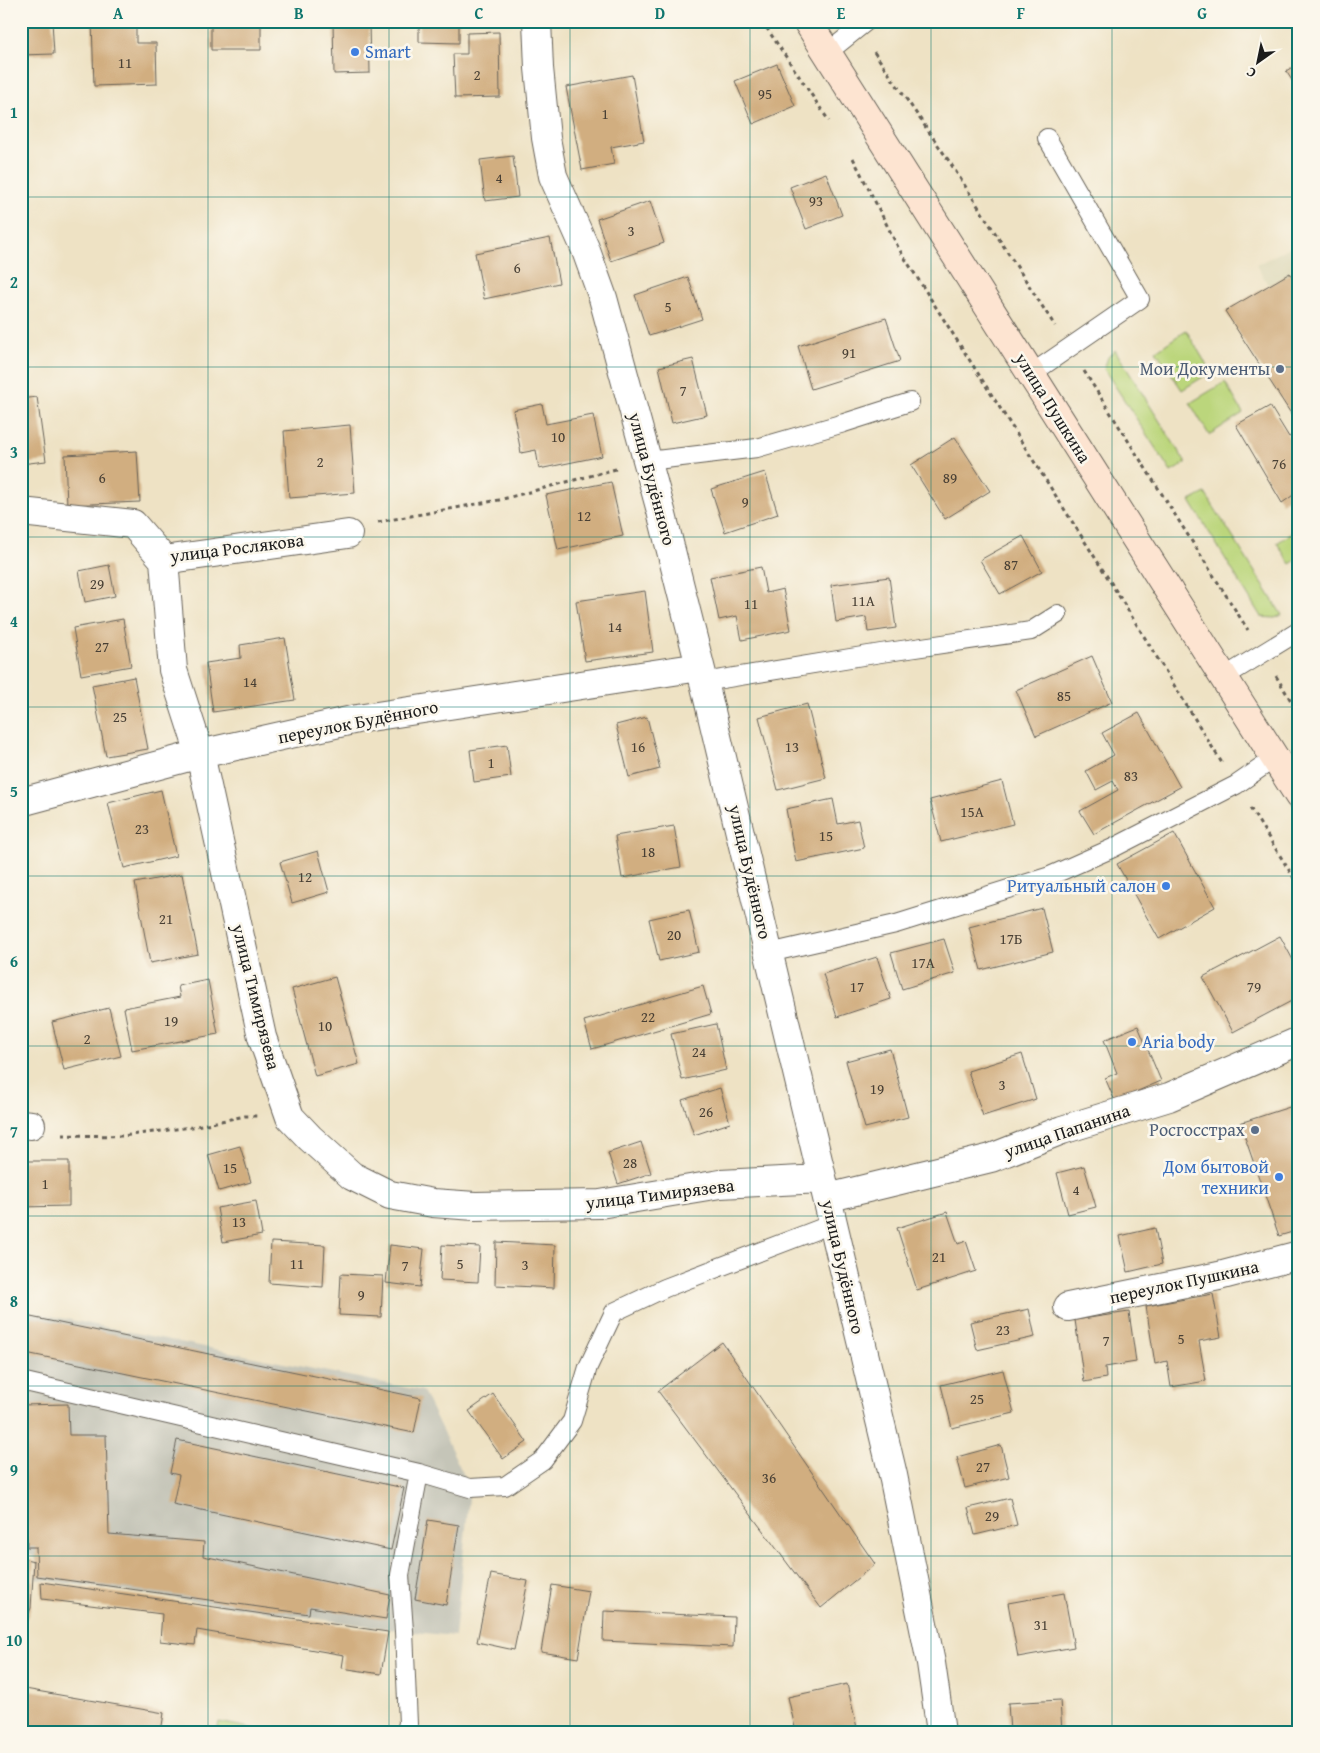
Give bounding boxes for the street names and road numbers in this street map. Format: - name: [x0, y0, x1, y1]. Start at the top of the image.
- street label: улица Пушкина: [1008, 346, 1099, 469]
- street label: улица Будённого: [621, 408, 683, 549]
- street label: улица Рослякова: [168, 526, 306, 569]
- street label: переулок Будённого: [275, 693, 440, 750]
- street label: улица Будённого: [722, 801, 779, 942]
- street label: улица Тимирязева: [225, 920, 288, 1073]
- street label: улица Папанина: [999, 1096, 1134, 1165]
- street label: улица Тимирязева: [583, 1171, 736, 1216]
- street label: улица Будённого: [815, 1196, 872, 1337]
- street label: переулок Пушкина: [1107, 1252, 1261, 1311]

